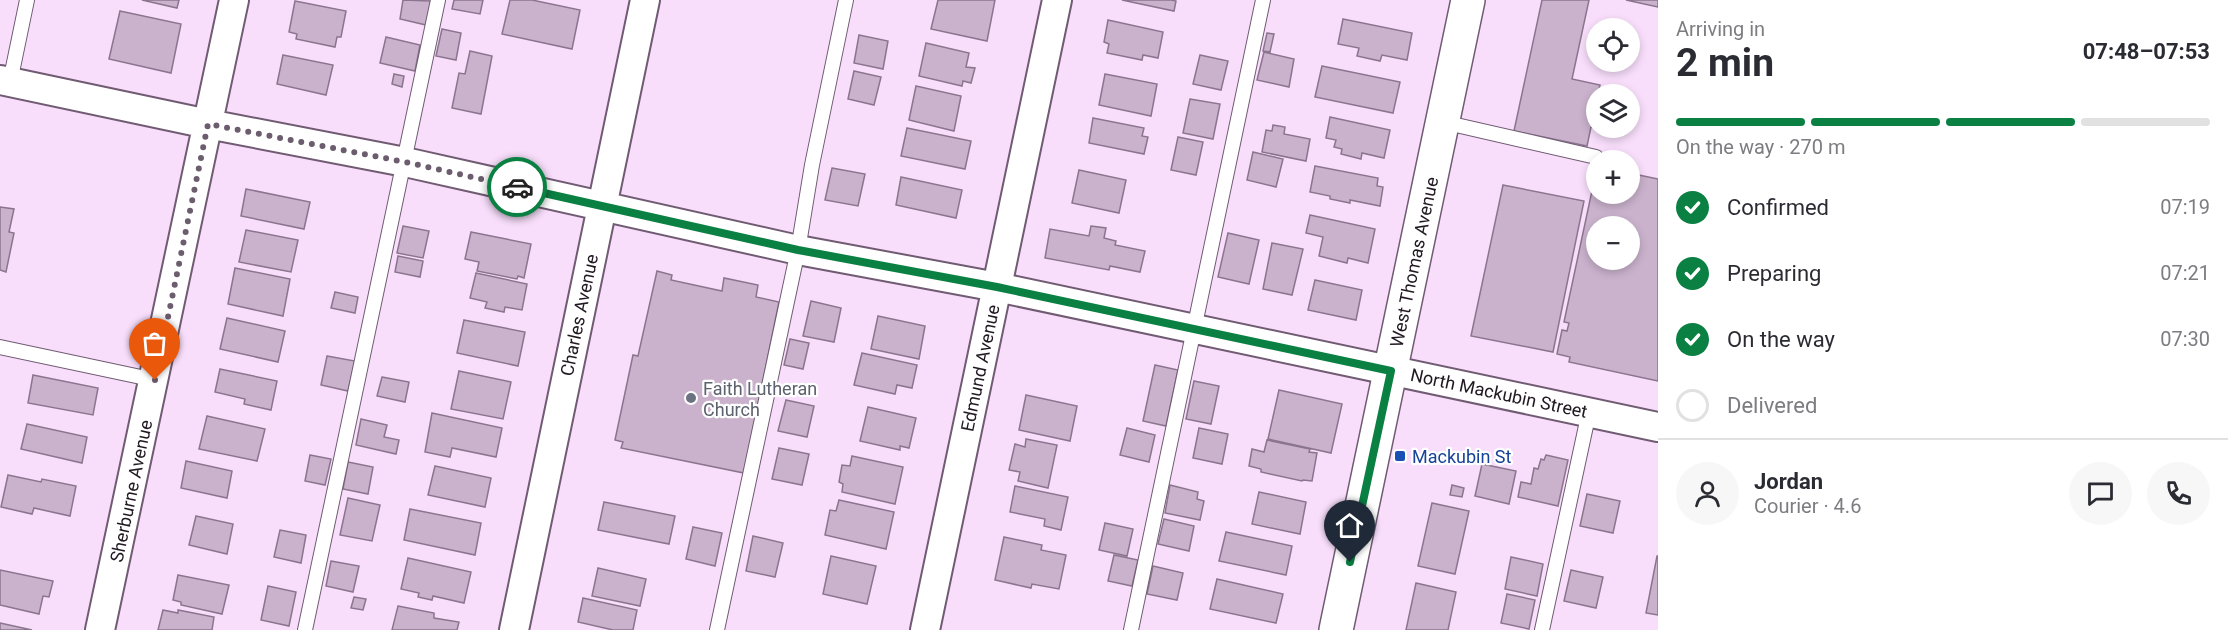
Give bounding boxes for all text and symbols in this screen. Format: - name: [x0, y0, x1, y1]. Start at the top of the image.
- text: Arriving in: [1676, 17, 1765, 41]
- map controls: [1586, 18, 1640, 270]
- button: locate: [1586, 18, 1640, 72]
- text: 07:48–07:53: [2083, 39, 2210, 64]
- text: 2 min: [1676, 40, 1774, 86]
- button: layers: [1586, 84, 1640, 138]
- text: On the way · 270 m: [1676, 135, 1845, 159]
- button: +: [1586, 150, 1640, 204]
- courier: [487, 157, 547, 217]
- icon: car: [501, 171, 534, 204]
- street label: West Thomas Avenue: [1386, 175, 1442, 349]
- icon: check: [1676, 191, 1709, 224]
- text: Confirmed: [1727, 195, 1829, 220]
- text: 07:19: [2160, 195, 2210, 219]
- button: −: [1586, 216, 1640, 270]
- street label: Charles Avenue: [556, 252, 602, 378]
- icon: check: [1676, 257, 1709, 290]
- text: Preparing: [1727, 261, 1821, 286]
- text: 07:21: [2160, 261, 2210, 285]
- street label: Edmund Avenue: [956, 303, 1004, 433]
- pin: [129, 318, 180, 380]
- icon: check: [1676, 323, 1709, 356]
- icon: bag: [138, 327, 171, 360]
- text: On the way: [1727, 327, 1835, 352]
- text: 07:30: [2160, 327, 2210, 351]
- street label: North Mackubin Street: [1409, 364, 1589, 422]
- place label: Faith Lutheran Church: [703, 378, 817, 420]
- marker: Faith Lutheran Church: [684, 391, 698, 405]
- text: Delivered: [1727, 393, 1817, 418]
- street label: Sherburne Avenue: [106, 418, 156, 564]
- place label: Mackubin St: [1412, 446, 1512, 467]
- marker: Mackubin St: [1393, 449, 1407, 463]
- button: person: [1676, 462, 1739, 525]
- button: chat: [2069, 462, 2132, 525]
- button: phone: [2147, 462, 2210, 525]
- text: Jordan: [1754, 469, 1823, 494]
- text: Courier · 4.6: [1754, 494, 1861, 518]
- pin: [1324, 500, 1375, 562]
- icon: home: [1333, 509, 1366, 542]

